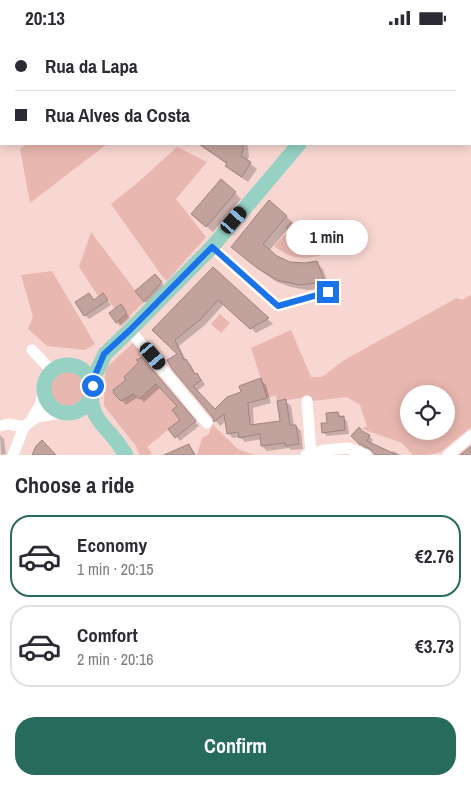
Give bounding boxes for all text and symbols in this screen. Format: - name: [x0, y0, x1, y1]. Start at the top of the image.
- text: 20:13: [25, 5, 65, 31]
- text: Rua da Lapa: [45, 53, 138, 79]
- text: Rua Alves da Costa: [45, 102, 190, 128]
- car: [218, 204, 249, 236]
- callout: 1 min: [287, 219, 369, 255]
- text: 1 min: [310, 226, 344, 248]
- route end: [317, 281, 339, 303]
- car: [137, 340, 168, 372]
- route start: [82, 375, 104, 397]
- map controls: [400, 385, 455, 440]
- button: locate: [400, 385, 455, 440]
- text: Choose a ride: [15, 470, 134, 500]
- text: Economy: [77, 532, 147, 558]
- icon: car: [17, 534, 62, 579]
- text: €2.76: [415, 543, 454, 569]
- text: 1 min · 20:15: [77, 558, 154, 580]
- text: Comfort: [77, 622, 138, 648]
- icon: car: [17, 624, 62, 669]
- text: €3.73: [415, 633, 454, 659]
- text: 2 min · 20:16: [77, 648, 154, 670]
- button: Confirm: [15, 717, 456, 775]

